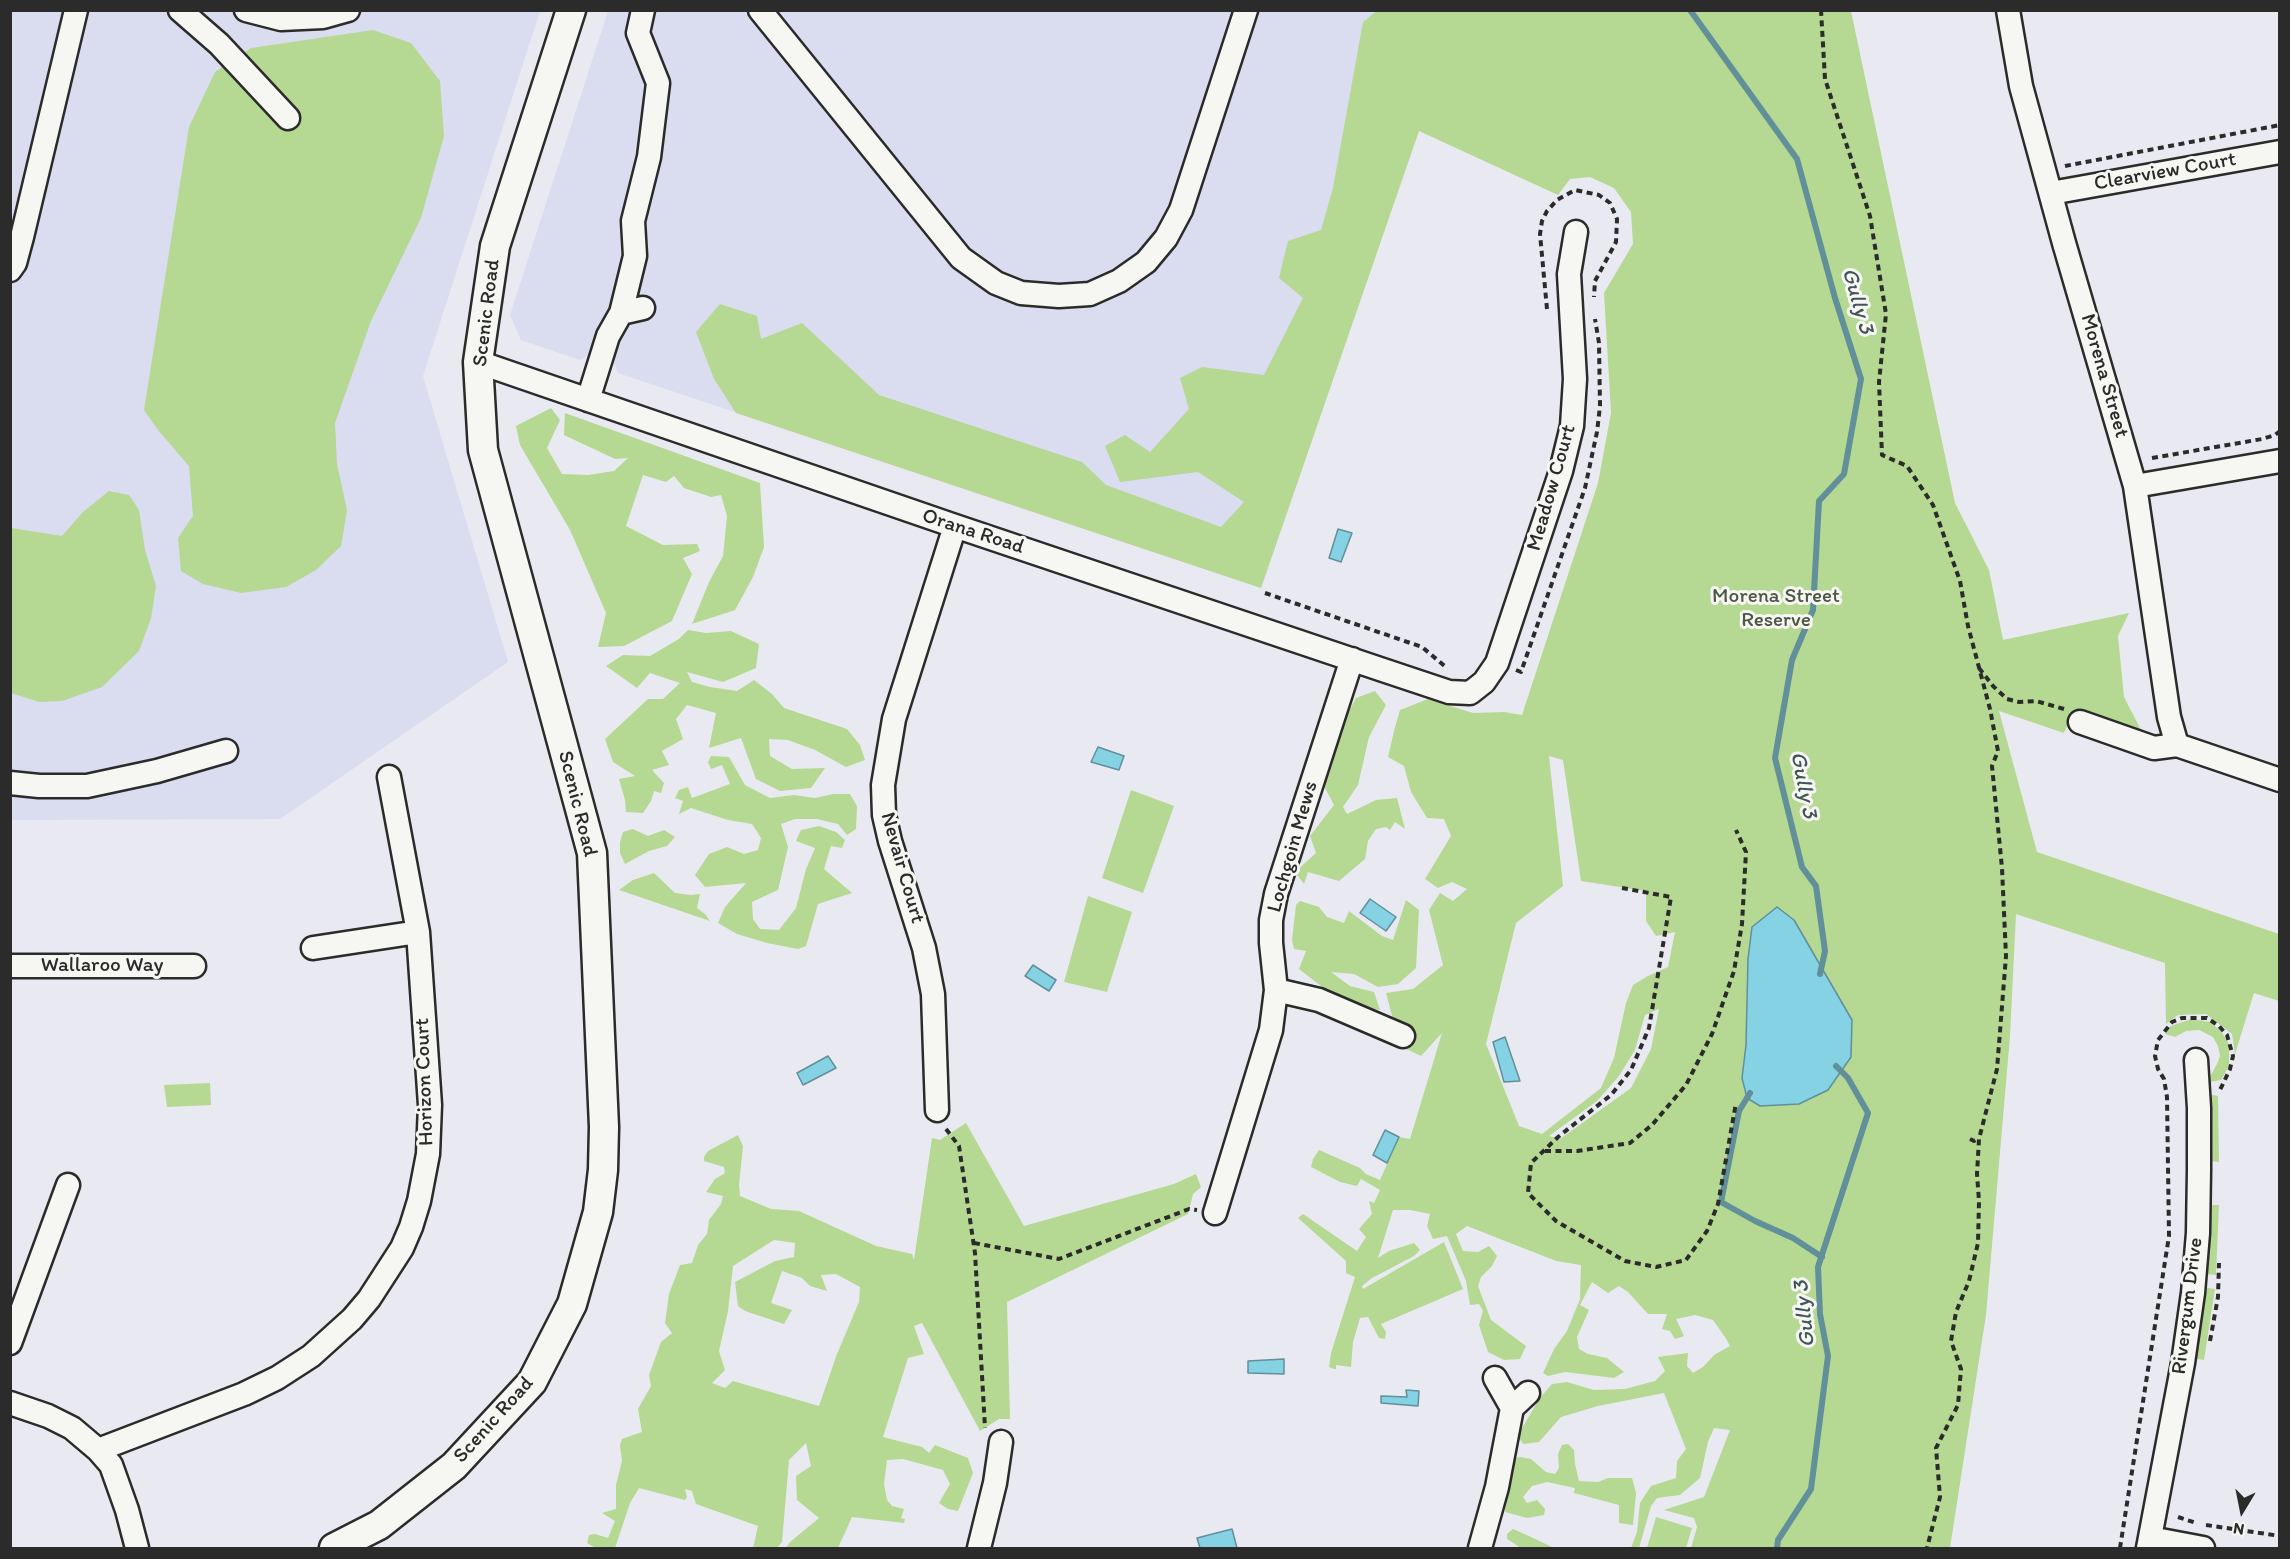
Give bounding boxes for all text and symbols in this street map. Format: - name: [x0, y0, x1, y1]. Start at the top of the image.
- street label: Clearview Court: [2092, 147, 2238, 197]
- street label: Scenic Road: [468, 258, 506, 368]
- water label: Gully 3: [1835, 265, 1879, 337]
- street label: Morena Street: [2074, 311, 2134, 441]
- street label: Meadow Court: [1522, 422, 1582, 554]
- street label: Orana Road: [919, 504, 1027, 560]
- park label: Morena Street Reserve: [1712, 584, 1840, 634]
- street label: Scenic Road: [552, 749, 602, 859]
- water label: Gully 3: [1784, 750, 1822, 820]
- street label: Lochgoin Mews: [1262, 778, 1324, 916]
- street label: Nevair Court: [874, 810, 930, 926]
- street label: Wallaroo Way: [41, 953, 163, 979]
- street label: Horizon Court: [410, 1018, 440, 1146]
- street label: Rivergum Drive: [2167, 1236, 2209, 1376]
- water label: Gully 3: [1788, 1279, 1822, 1349]
- street label: Scenic Road: [448, 1371, 540, 1469]
- north arrow: [2212, 1481, 2272, 1541]
- text: N: [2232, 1519, 2246, 1540]

